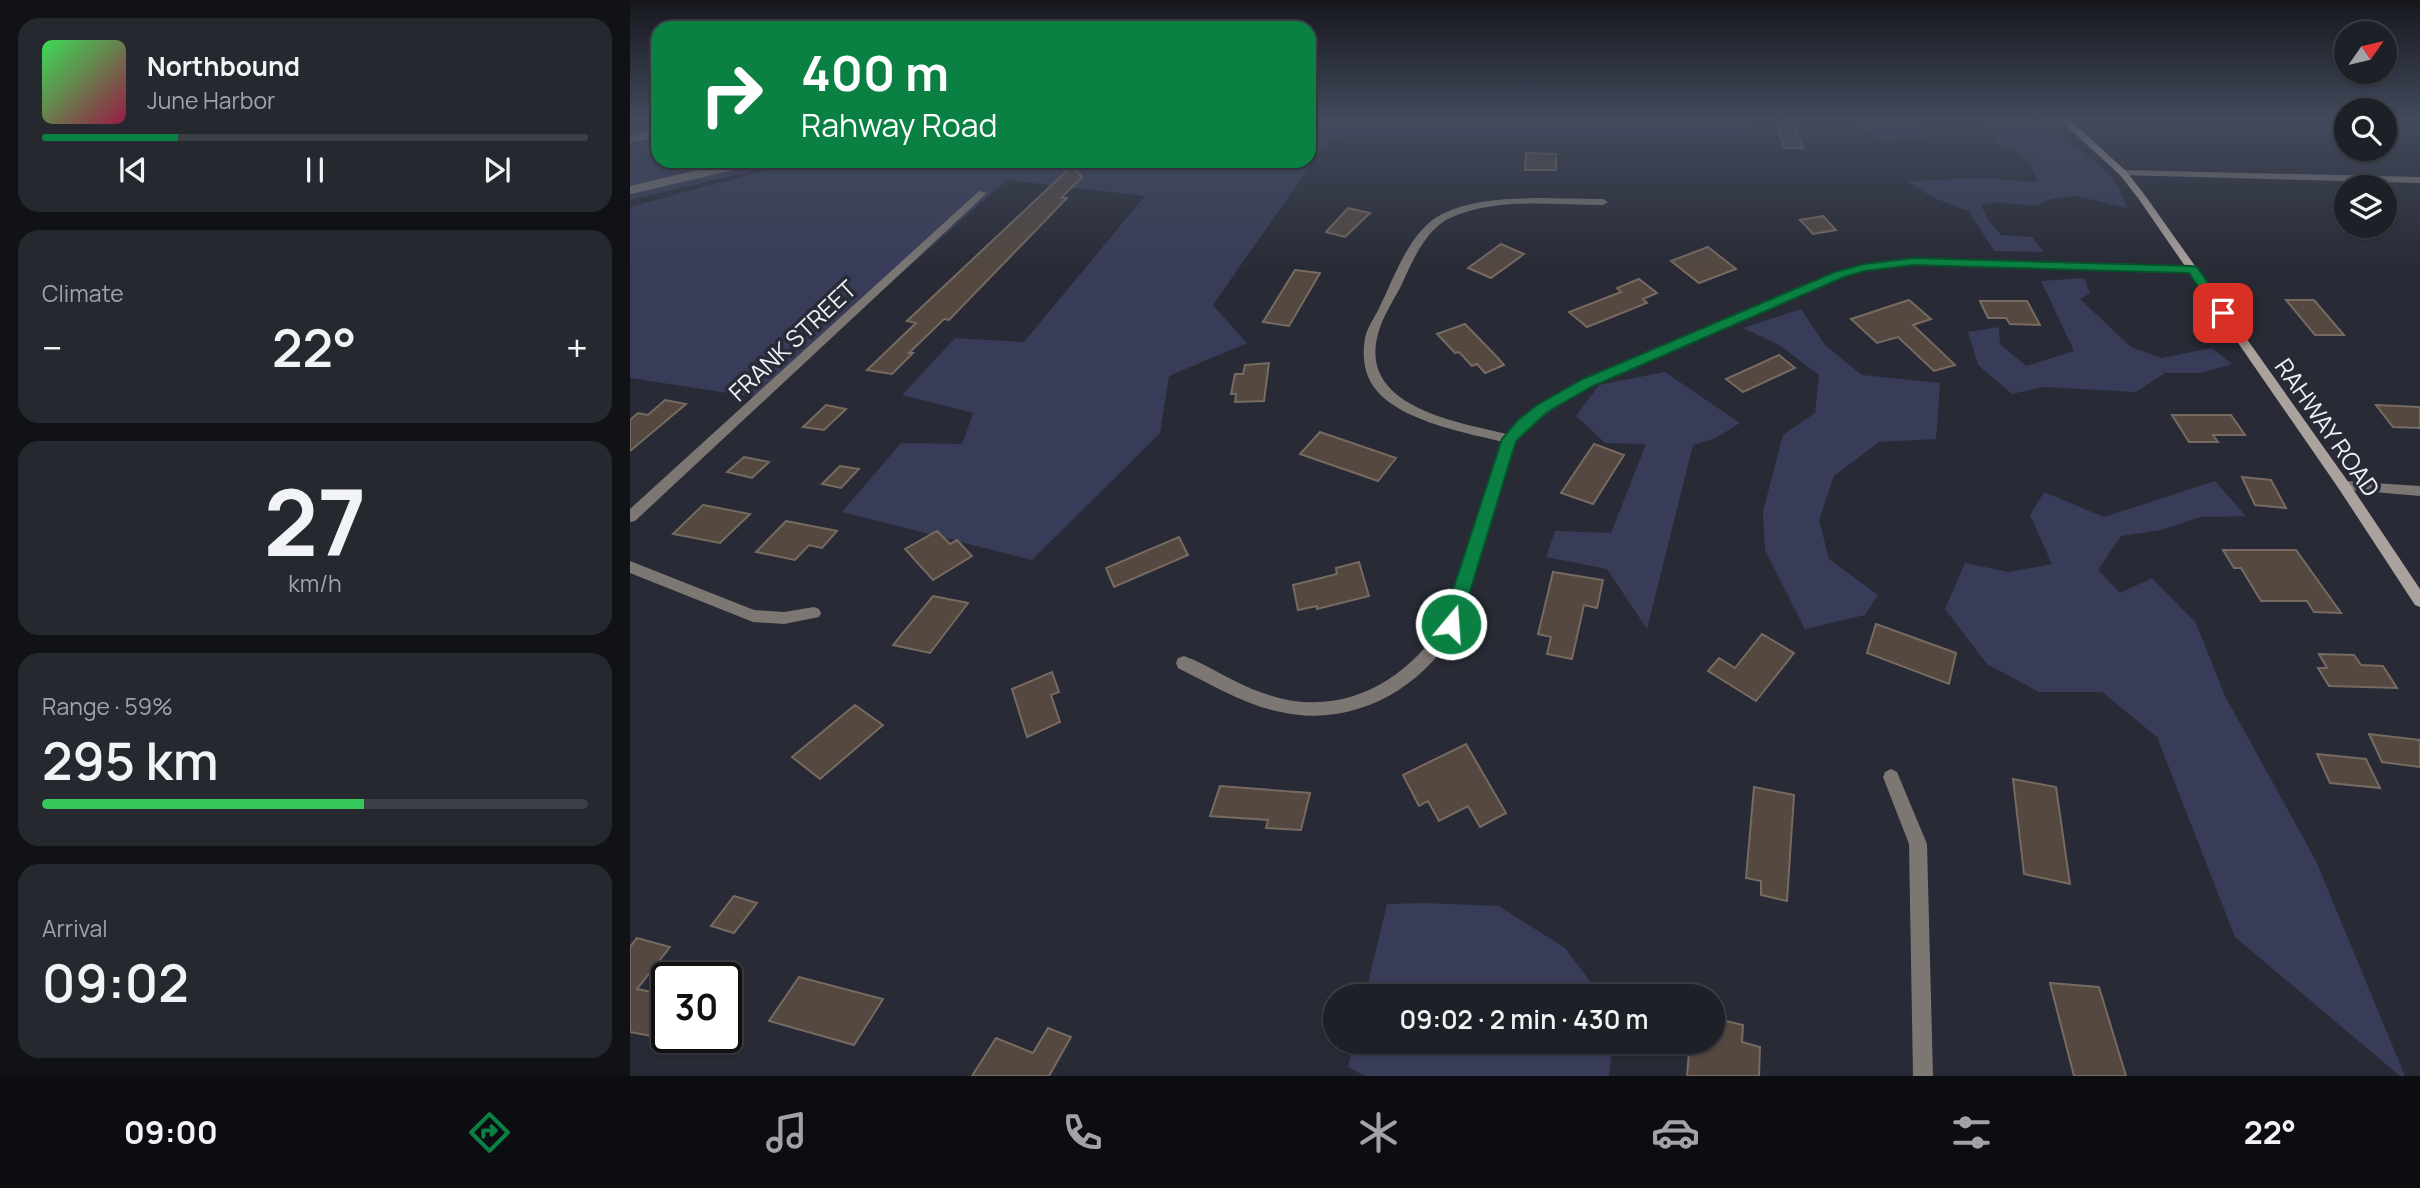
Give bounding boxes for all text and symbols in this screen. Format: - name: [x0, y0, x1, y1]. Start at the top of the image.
- north arrow: [2334, 21, 2398, 84]
- map controls: [2334, 21, 2397, 238]
- text: 400 m: [801, 39, 949, 106]
- text: Northbound: [147, 48, 300, 84]
- icon: right: [686, 49, 777, 140]
- text: June Harbor: [147, 84, 275, 116]
- button: search: [2334, 98, 2397, 161]
- text: Rahway Road: [801, 103, 998, 147]
- icon: previous: [114, 151, 152, 189]
- icon: pause: [296, 151, 334, 189]
- icon: next: [478, 151, 516, 189]
- button: layers: [2334, 175, 2397, 238]
- street label: FRANK STREET: [721, 272, 863, 408]
- text: Climate: [42, 277, 124, 309]
- pin: [2193, 283, 2253, 343]
- icon: arrive: [2204, 294, 2242, 332]
- text: 22°: [272, 312, 357, 383]
- text: −: [42, 321, 63, 373]
- text: +: [566, 321, 588, 373]
- street label: RAHWAY ROAD: [2268, 351, 2388, 503]
- text: 27: [264, 459, 366, 583]
- text: km/h: [288, 567, 342, 599]
- position arrow: [1414, 587, 1488, 661]
- text: Range · 59%: [42, 690, 173, 722]
- text: 295 km: [42, 725, 219, 796]
- text: Arrival: [42, 912, 108, 944]
- text: 09:02: [42, 947, 189, 1018]
- speed limit sign: 30: [651, 962, 742, 1053]
- text: 09:02 · 2 min · 430 m: [1400, 1001, 1648, 1037]
- icon: directions: [465, 1108, 514, 1157]
- icon: music: [762, 1108, 811, 1157]
- icon: phone: [1058, 1108, 1107, 1157]
- icon: climate: [1354, 1108, 1403, 1157]
- icon: car: [1651, 1108, 1700, 1157]
- icon: filters: [1947, 1108, 1996, 1157]
- text: 09:00: [124, 1110, 218, 1154]
- text: 22°: [2244, 1110, 2296, 1154]

